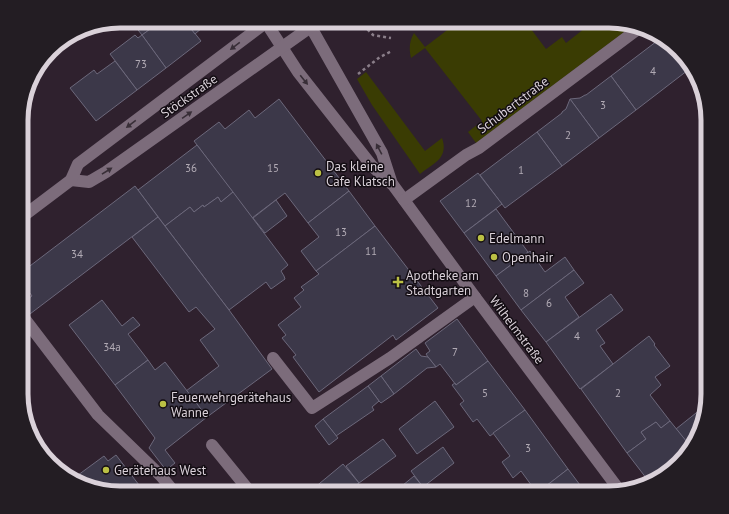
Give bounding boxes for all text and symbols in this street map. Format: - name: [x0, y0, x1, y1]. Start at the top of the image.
- one-way arrow: [230, 42, 240, 50]
- house number: 73: [135, 57, 147, 71]
- house number: 4: [650, 64, 656, 78]
- street label: Stöckstraße: [157, 70, 221, 122]
- street label: Schubertstraße: [474, 73, 552, 137]
- one-way arrow: [299, 74, 308, 85]
- house number: 3: [600, 98, 606, 112]
- one-way arrow: [182, 111, 193, 119]
- one-way arrow: [126, 120, 136, 128]
- house number: 2: [565, 128, 571, 142]
- one-way arrow: [376, 143, 382, 155]
- place label: Das kleine Cafe Klatsch: [326, 158, 395, 190]
- house number: 36: [185, 161, 197, 175]
- house number: 15: [267, 161, 279, 175]
- house number: 1: [518, 163, 524, 177]
- one-way arrow: [102, 167, 112, 175]
- marker: Das kleine Cafe Klatsch: [313, 168, 323, 178]
- house number: 12: [465, 196, 477, 210]
- house number: 13: [335, 225, 347, 239]
- place label: Edelmann: [489, 230, 545, 247]
- marker: Edelmann: [476, 233, 486, 243]
- house number: 11: [365, 244, 377, 258]
- house number: 34: [71, 247, 83, 261]
- place label: Openhair: [502, 249, 554, 266]
- marker: Openhair: [489, 252, 499, 262]
- place label: Apotheke am Stadtgarten: [406, 267, 479, 299]
- marker: Apotheke am Stadtgarten: [393, 277, 403, 287]
- house number: 8: [523, 286, 529, 300]
- street label: Wilhelmstraße: [486, 292, 548, 368]
- house number: 6: [546, 296, 552, 310]
- house number: 4: [574, 329, 580, 343]
- house number: 34a: [103, 340, 121, 354]
- house number: 7: [452, 345, 458, 359]
- house number: 5: [482, 386, 488, 400]
- house number: 2: [615, 386, 621, 400]
- place label: Feuerwehrgerätehaus Wanne: [171, 389, 291, 421]
- marker: Feuerwehrgerätehaus Wanne: [158, 399, 168, 409]
- house number: 3: [525, 441, 531, 455]
- place label: Gerätehaus West: [114, 462, 207, 479]
- marker: Gerätehaus West: [101, 465, 111, 475]

